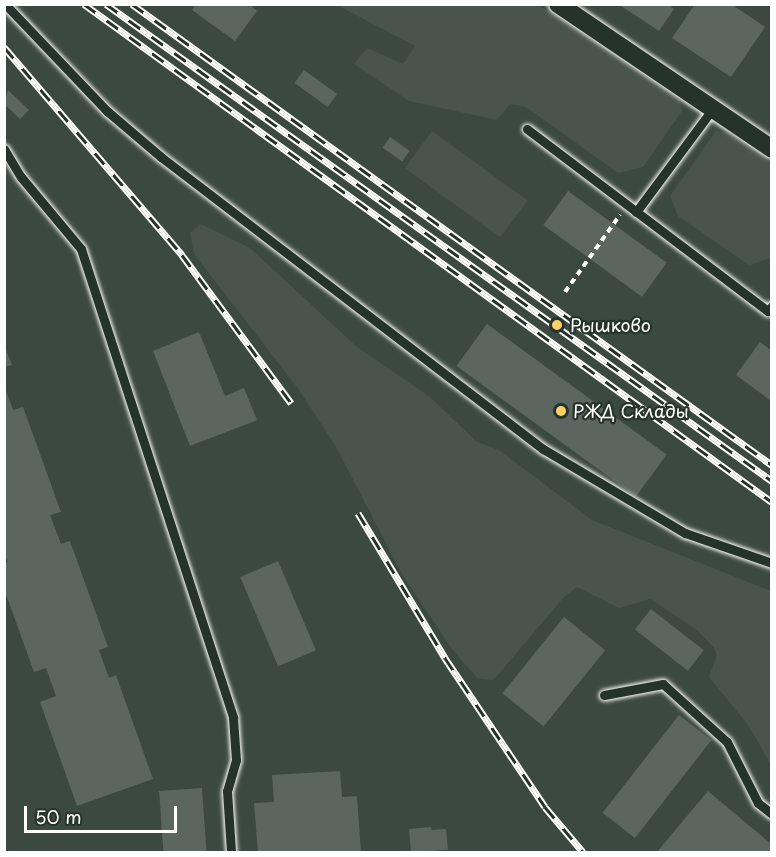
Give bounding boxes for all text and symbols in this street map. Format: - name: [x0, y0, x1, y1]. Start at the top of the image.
- place label: Рышково: [570, 314, 651, 336]
- marker: Рышково: [548, 316, 566, 334]
- place label: РЖД Склады: [573, 400, 689, 422]
- marker: РЖД Склады: [554, 404, 568, 418]
- scale bar: [27, 794, 180, 832]
- text: 50 m: [35, 803, 82, 830]

